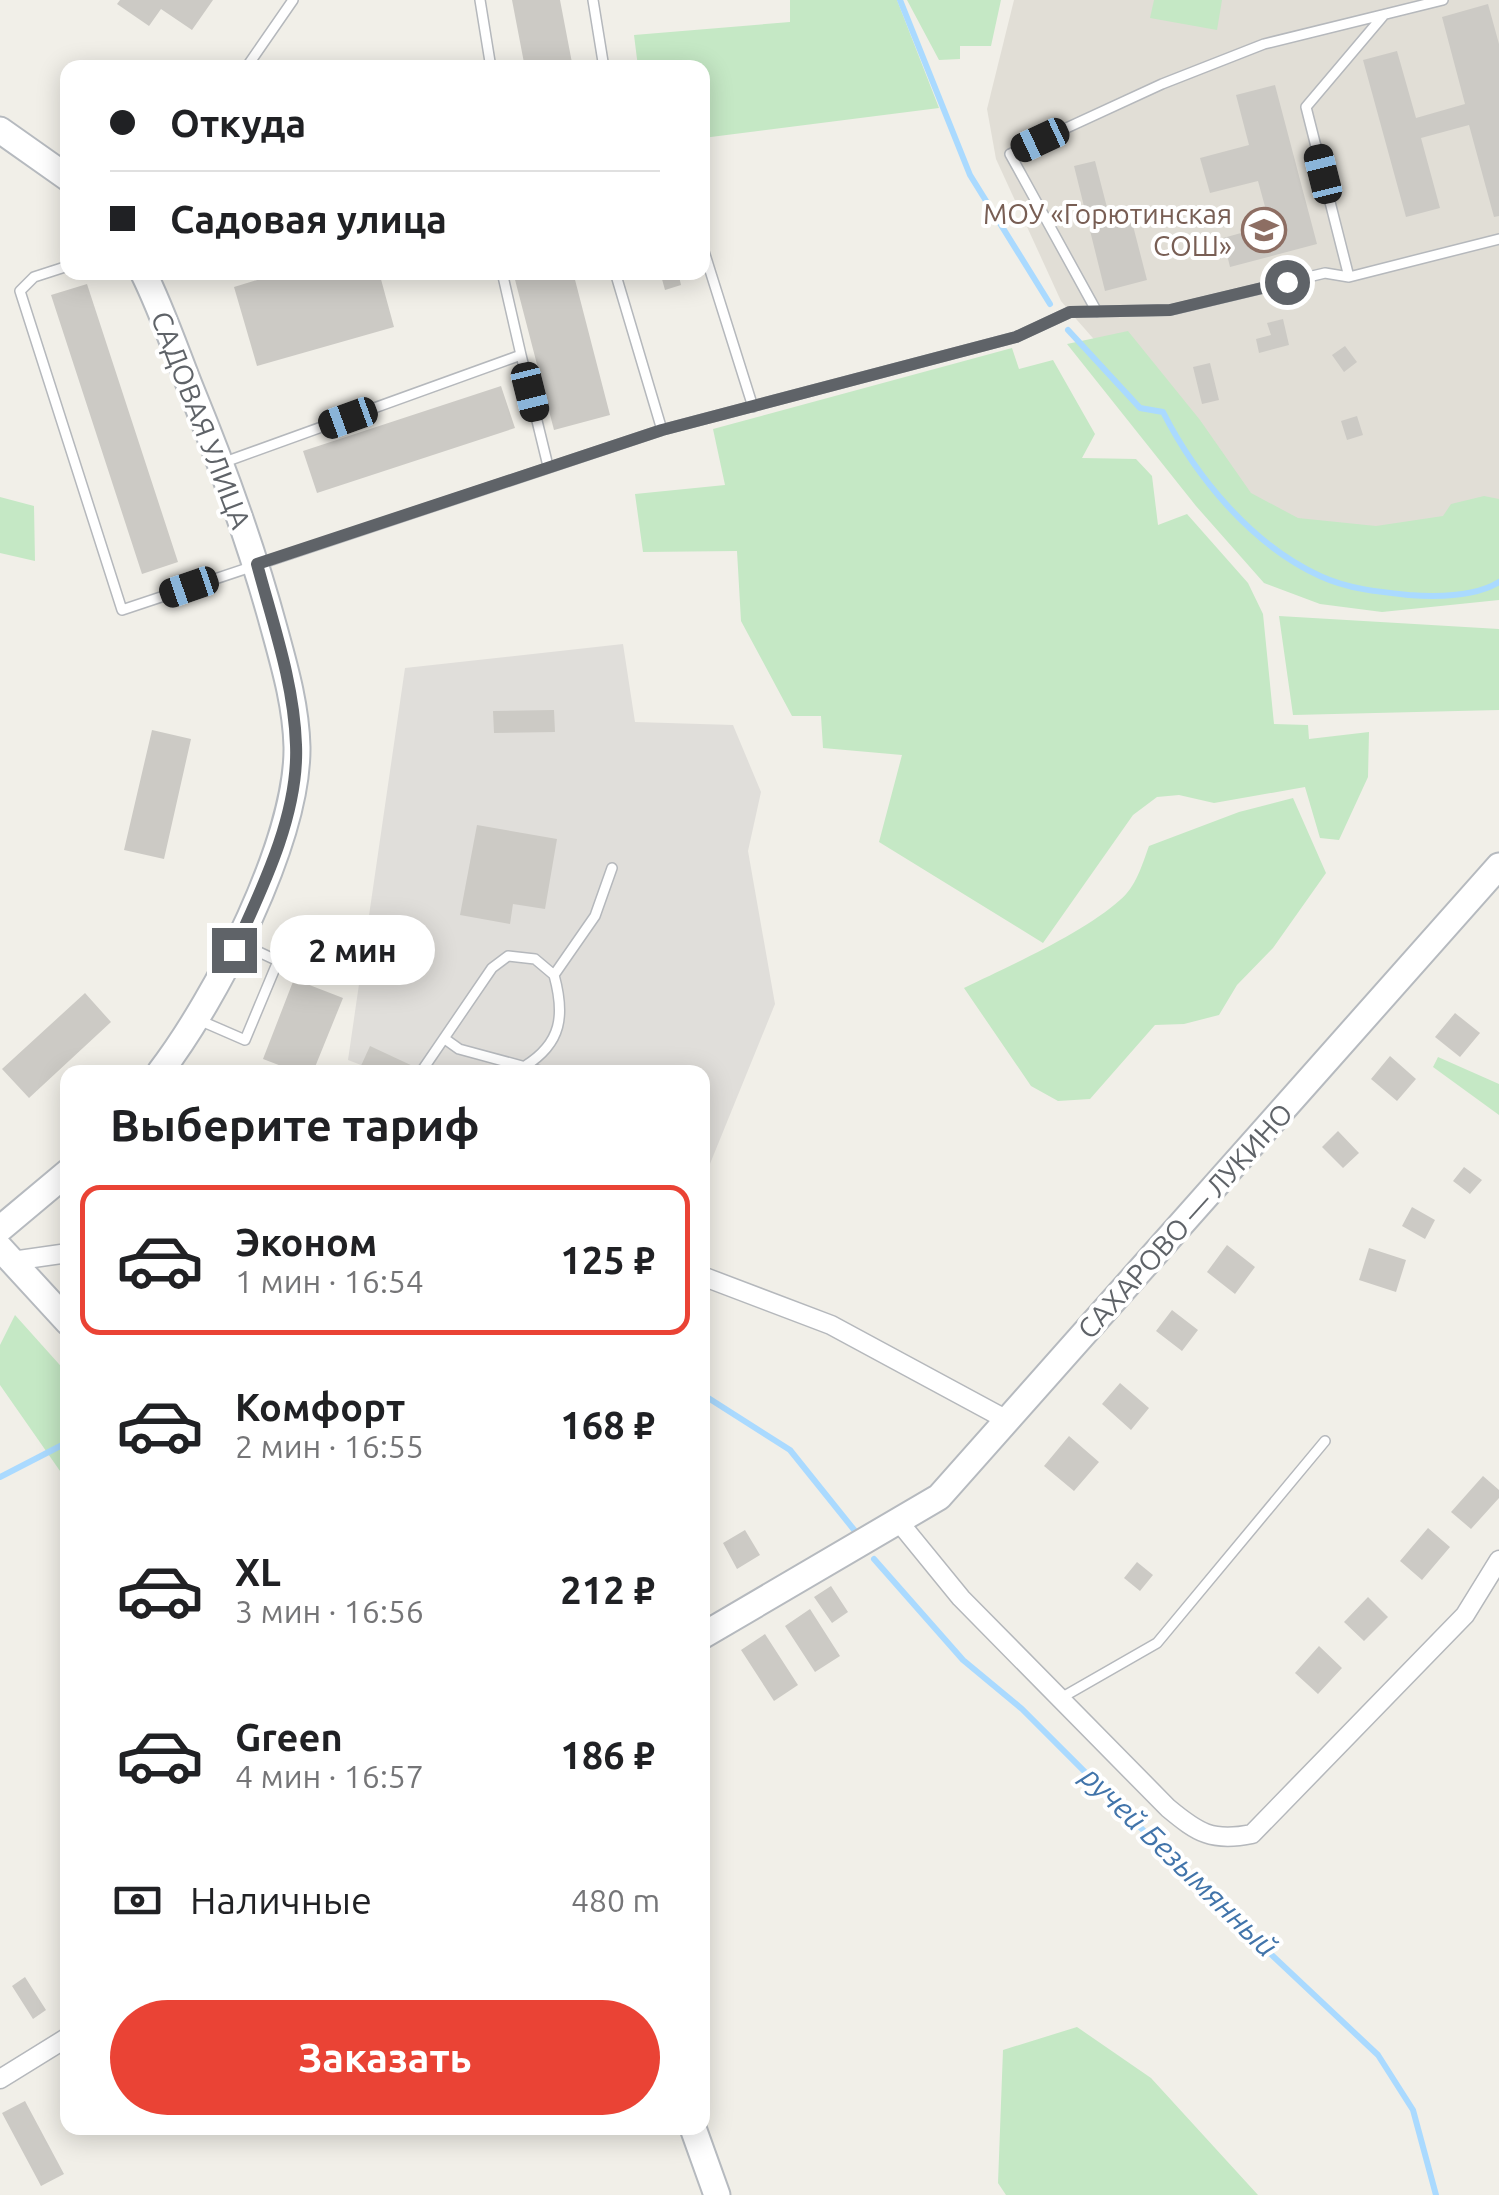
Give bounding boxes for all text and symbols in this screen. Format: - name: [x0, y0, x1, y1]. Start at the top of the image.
- text: Откуда: [170, 102, 306, 144]
- car: [1006, 114, 1074, 166]
- car: [1301, 141, 1345, 207]
- text: Садовая улица: [170, 198, 447, 240]
- place label: МОУ «Горютинская СОШ»: [983, 198, 1232, 261]
- school or university icon: МОУ «Горютинская СОШ»: [1241, 207, 1287, 253]
- route start: [1265, 260, 1310, 305]
- street label: САДОВАЯ УЛИЦА: [146, 307, 257, 533]
- car: [508, 359, 552, 425]
- car: [315, 394, 381, 442]
- car: [156, 563, 222, 611]
- callout: 2 мин: [269, 915, 434, 985]
- route end: [212, 928, 257, 973]
- text: 2 мин: [308, 932, 397, 968]
- street label: САХАРОВО — ЛУКИНО: [1071, 1097, 1298, 1344]
- text: Выберите тариф: [110, 1099, 480, 1150]
- icon: car: [115, 1215, 205, 1305]
- text: Эконом: [235, 1221, 377, 1263]
- text: 125 ₽: [560, 1239, 655, 1281]
- text: 1 мин · 16:54: [235, 1263, 424, 1299]
- icon: car: [115, 1380, 205, 1470]
- text: Комфорт: [235, 1386, 405, 1428]
- text: 168 ₽: [560, 1404, 655, 1446]
- text: 2 мин · 16:55: [235, 1428, 424, 1464]
- icon: car: [115, 1545, 205, 1635]
- text: XL: [235, 1551, 281, 1593]
- text: 212 ₽: [560, 1569, 655, 1611]
- text: 3 мин · 16:56: [235, 1593, 424, 1629]
- icon: car: [115, 1710, 205, 1800]
- text: Green: [235, 1716, 343, 1758]
- text: 186 ₽: [560, 1734, 655, 1776]
- text: 4 мин · 16:57: [235, 1758, 424, 1794]
- water label: ручей Безымянный: [1074, 1759, 1285, 1963]
- icon: cash: [110, 1873, 165, 1928]
- text: Наличные: [190, 1879, 372, 1921]
- text: 480 m: [571, 1882, 660, 1918]
- button: Заказать: [110, 2000, 660, 2115]

